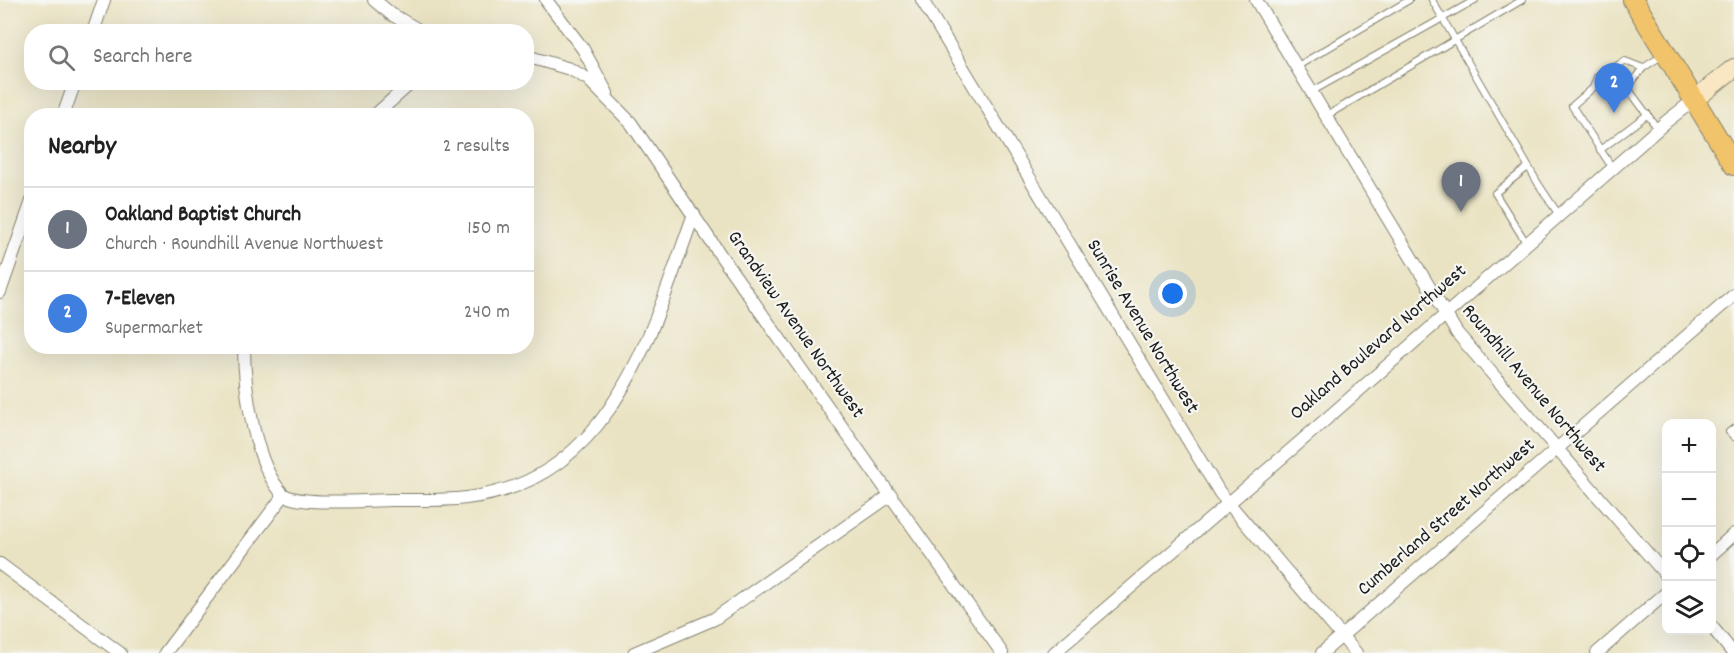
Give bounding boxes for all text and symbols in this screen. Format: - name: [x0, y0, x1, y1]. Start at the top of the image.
- search box: [24, 24, 534, 90]
- icon: search: [45, 41, 78, 74]
- text: Search here: [93, 42, 192, 73]
- pin: 2: [1594, 63, 1634, 113]
- text: Nearby: [48, 129, 116, 166]
- text: 2 results: [443, 133, 510, 161]
- pin: 1: [1442, 162, 1480, 212]
- text: Oakland Baptist Church: [105, 200, 301, 231]
- text: 1: [65, 215, 70, 243]
- text: 150 m: [467, 215, 510, 243]
- street label: Grandview Avenue Northwest: [719, 226, 871, 424]
- text: Church · Roundhill Avenue Northwest: [105, 231, 383, 259]
- street label: Sunrise Avenue Northwest: [1079, 234, 1205, 420]
- street label: Oakland Boulevard Northwest: [1284, 258, 1474, 428]
- your location: [1158, 279, 1187, 308]
- text: 7-Eleven: [105, 284, 175, 315]
- text: 2: [63, 299, 72, 327]
- text: 240 m: [464, 299, 510, 327]
- street label: Roundhill Avenue Northwest: [1454, 299, 1612, 479]
- text: Supermarket: [105, 315, 203, 343]
- map controls: [1662, 419, 1716, 635]
- button: +: [1662, 419, 1716, 473]
- street label: Cumberland Street Northwest: [1352, 433, 1542, 603]
- button: −: [1662, 473, 1716, 527]
- button: locate: [1662, 527, 1716, 581]
- button: layers: [1662, 581, 1716, 635]

